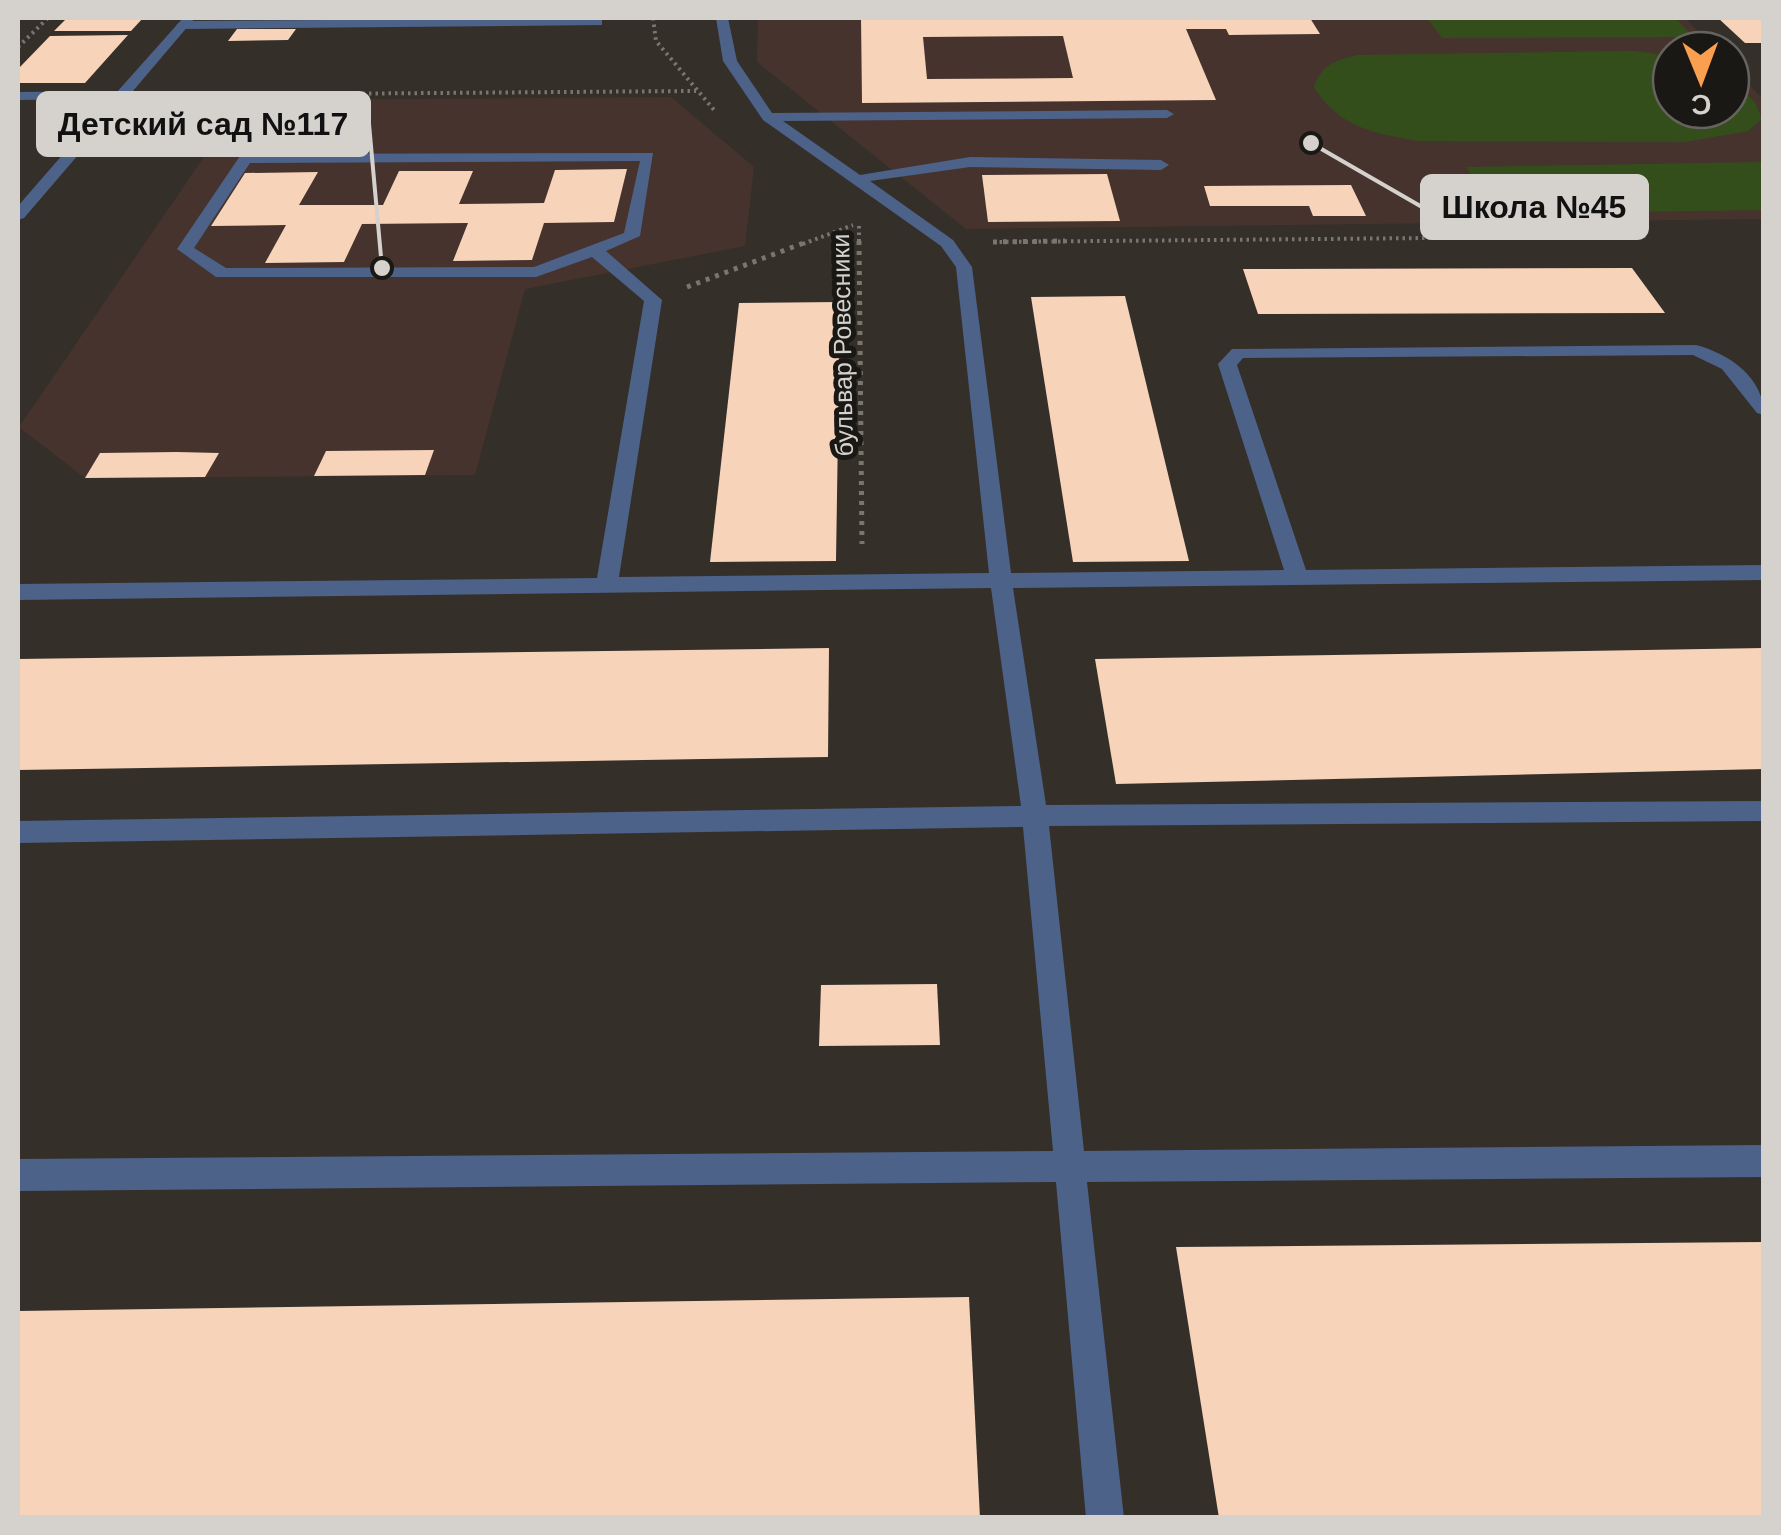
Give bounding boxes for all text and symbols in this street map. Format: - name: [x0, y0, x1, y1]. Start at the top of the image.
- north arrow: [1651, 30, 1751, 130]
- text: С: [1691, 89, 1712, 120]
- callout: Детский сад №117: [38, 93, 369, 155]
- text: Детский сад №117: [58, 106, 348, 142]
- callout: Школа №45: [1422, 176, 1647, 238]
- text: Школа №45: [1442, 189, 1626, 225]
- street label: бульвар Ровесники: [826, 233, 858, 457]

